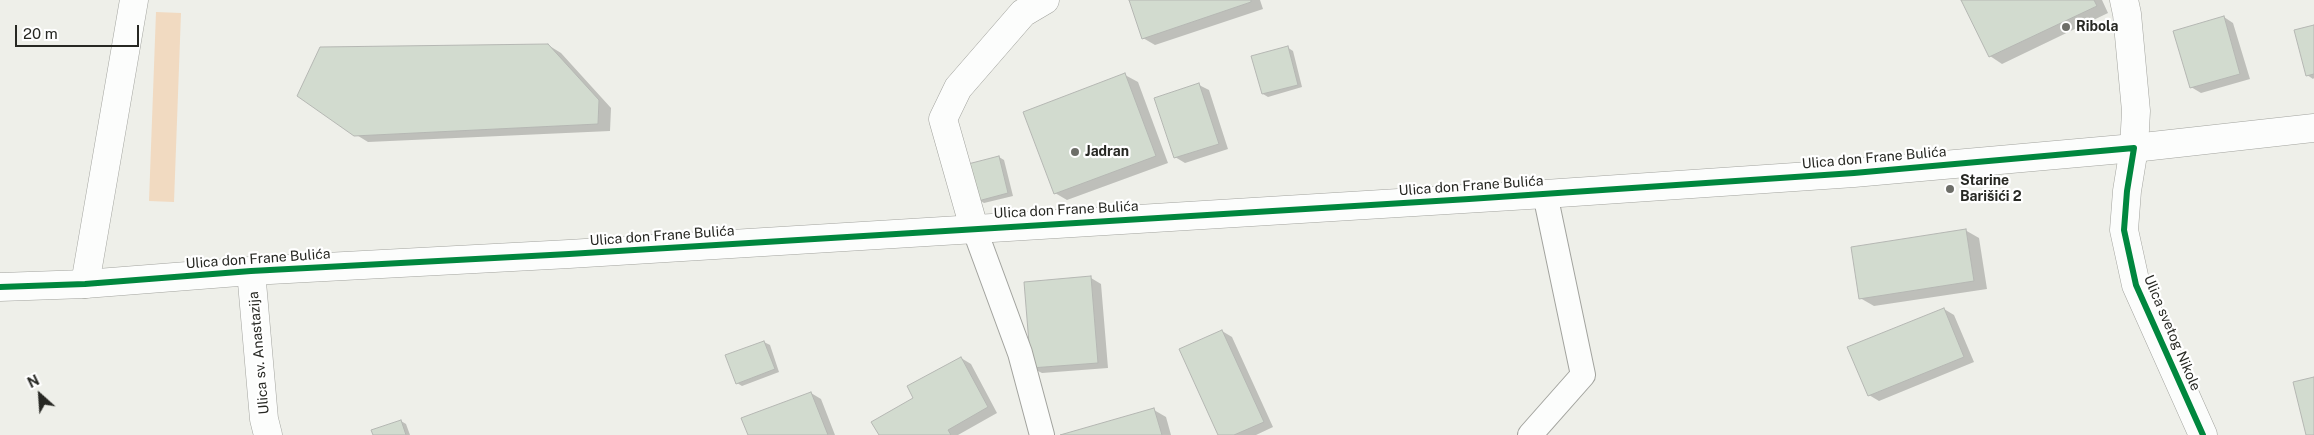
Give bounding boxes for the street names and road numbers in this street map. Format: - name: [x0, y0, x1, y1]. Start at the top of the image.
- street label: Ulica don Frane Bulića: [1801, 143, 1947, 173]
- street label: Ulica don Frane Bulića: [1398, 173, 1544, 199]
- street label: Ulica don Frane Bulića: [993, 198, 1139, 222]
- street label: Ulica don Frane Bulića: [589, 223, 735, 249]
- street label: Ulica don Frane Bulića: [185, 246, 331, 272]
- street label: Ulica svetog Nikole: [2140, 272, 2204, 394]
- street label: Ulica sv. Anastazija: [245, 291, 273, 415]

